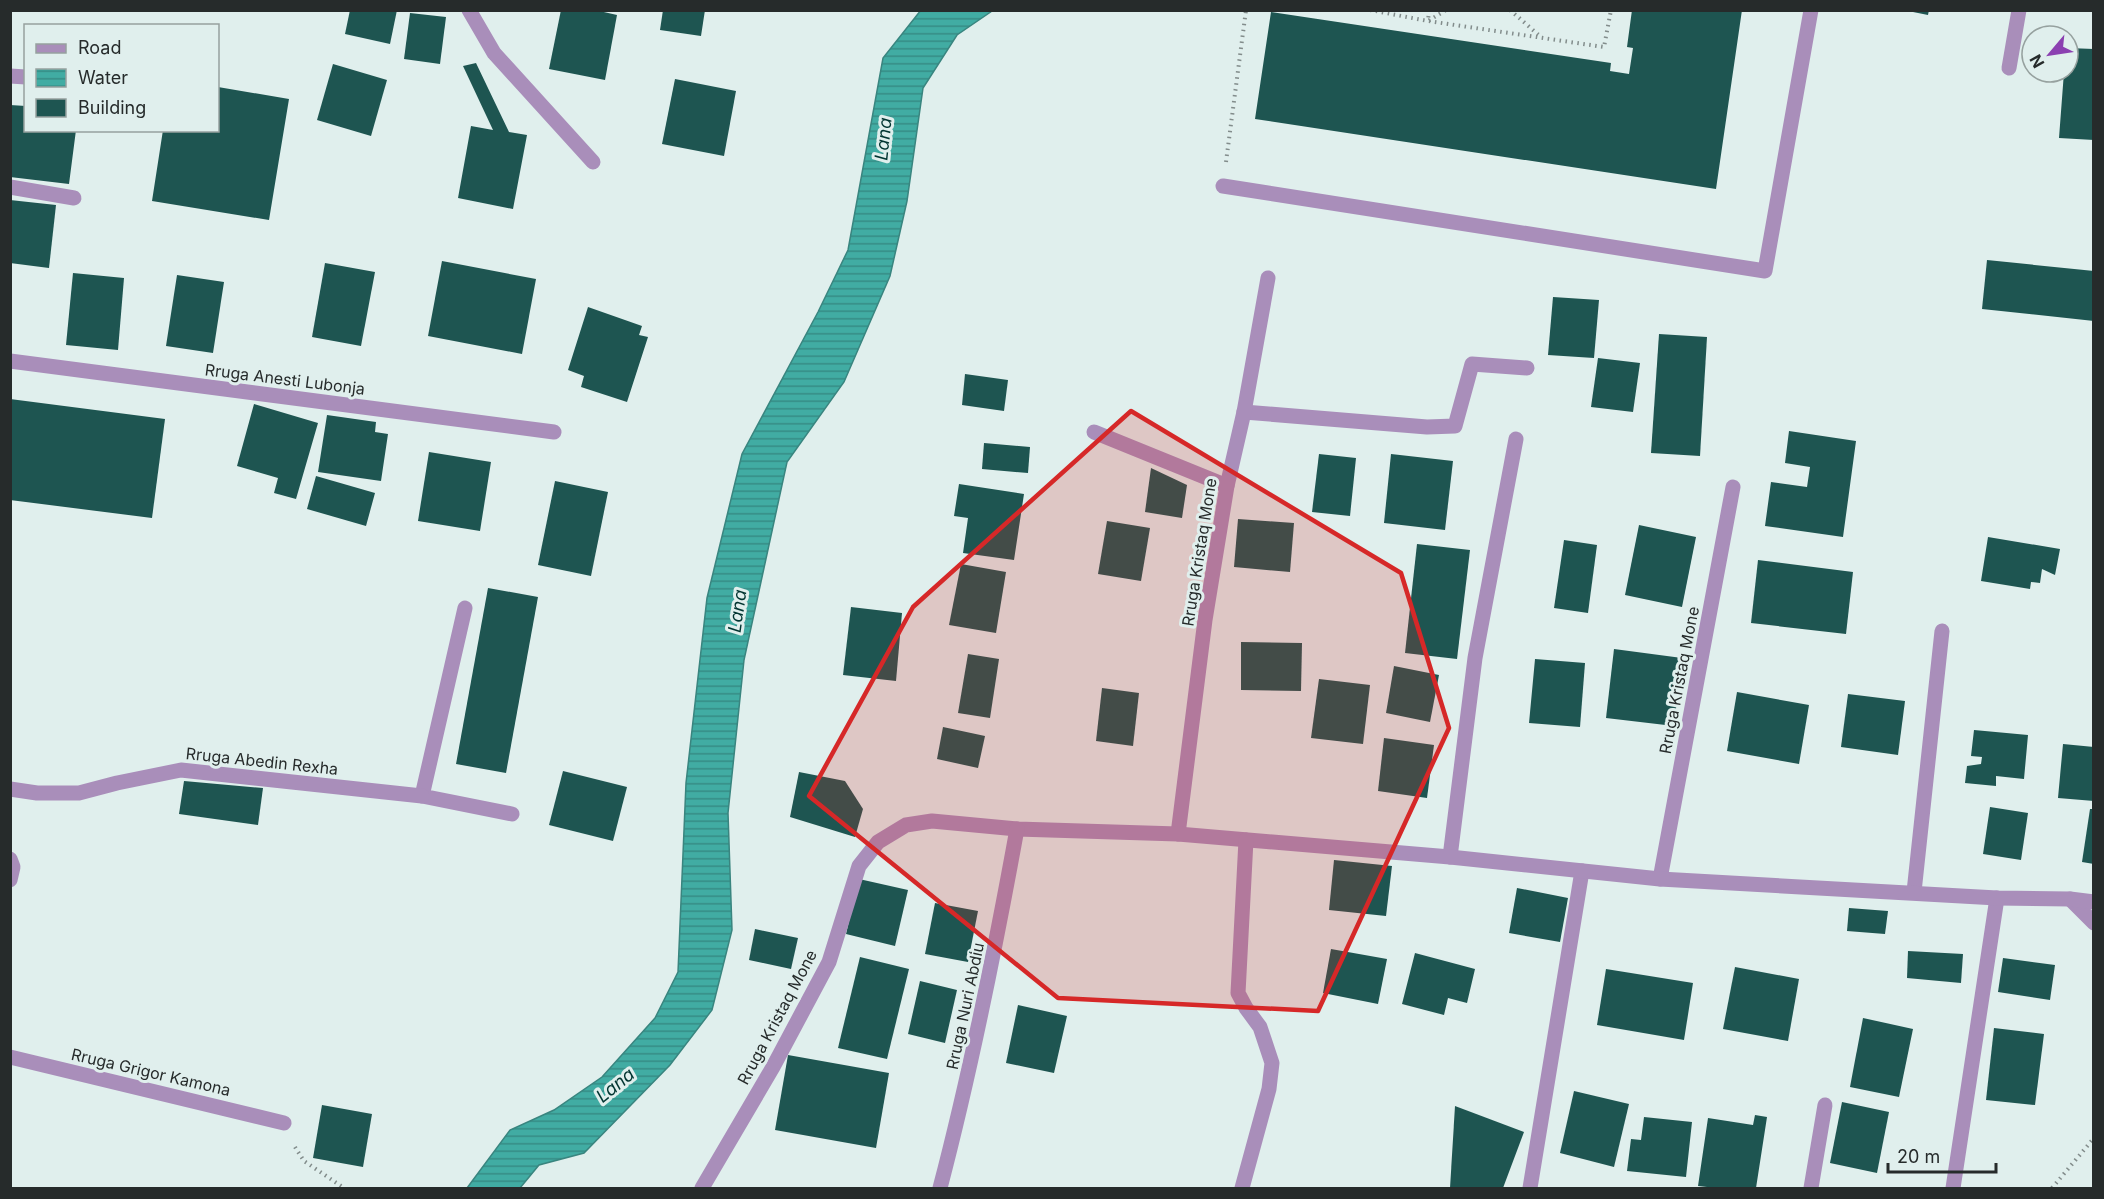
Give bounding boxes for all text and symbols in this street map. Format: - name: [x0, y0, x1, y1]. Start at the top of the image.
- legend: [24, 24, 219, 132]
- north arrow: [2020, 24, 2080, 84]
- text: Road: [78, 37, 121, 58]
- text: N: [2025, 51, 2049, 71]
- text: Water: [78, 67, 128, 88]
- text: Building: [78, 97, 146, 118]
- water label: Lana: [870, 117, 896, 161]
- street label: Rruga Anesti Lubonja: [204, 359, 366, 399]
- street label: Rruga Kristaq Mone: [1177, 476, 1221, 628]
- water label: Lana: [724, 588, 750, 634]
- street label: Rruga Kristaq Mone: [1655, 605, 1703, 755]
- street label: Rruga Abedin Rexha: [185, 743, 339, 779]
- street label: Rruga Nuri Abdiu: [942, 941, 988, 1071]
- street label: Rruga Kristaq Mone: [733, 946, 821, 1088]
- street label: Rruga Grigor Kamona: [69, 1044, 233, 1100]
- water label: Lana: [592, 1063, 638, 1107]
- scale bar: [1888, 1136, 1996, 1174]
- text: 20 m: [1897, 1146, 1940, 1167]

